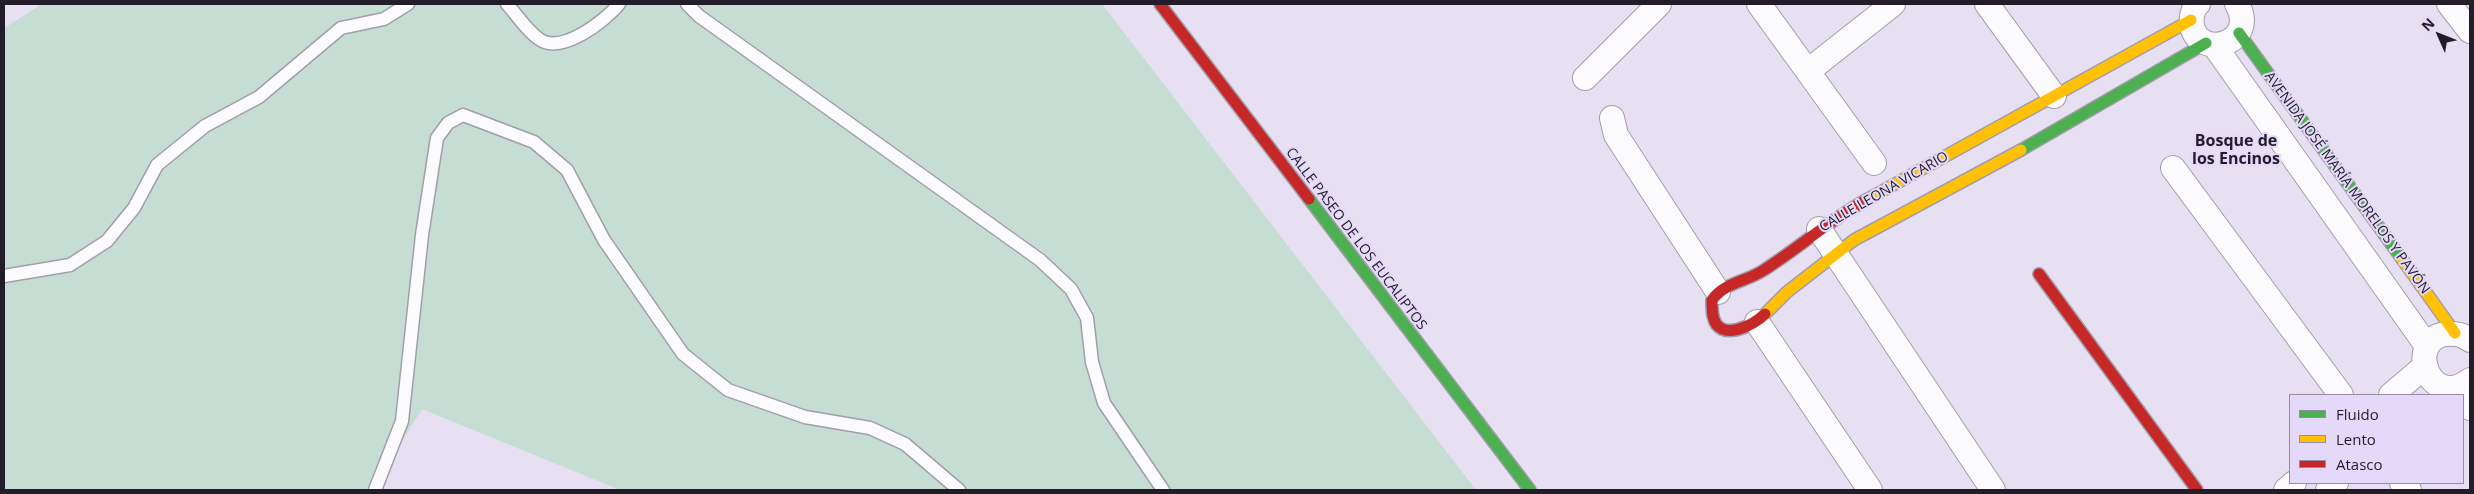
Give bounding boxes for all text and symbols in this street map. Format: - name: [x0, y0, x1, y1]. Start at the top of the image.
- north arrow: [2414, 10, 2464, 60]
- text: N: [2417, 14, 2439, 35]
- street label: AVENIDA JOSÉ MARÍA MORELOS Y PAVÓN: [2261, 69, 2433, 297]
- district label: Bosque de los Encinos: [2192, 131, 2280, 169]
- street label: CALLE PASEO DE LOS EUCALIPTOS: [1282, 145, 1430, 333]
- street label: CALLE LEONA VICARIO: [1817, 148, 1951, 236]
- legend: [2289, 394, 2464, 484]
- text: Fluido: [2336, 404, 2379, 424]
- text: Lento: [2336, 429, 2376, 449]
- text: Atasco: [2336, 454, 2383, 474]

